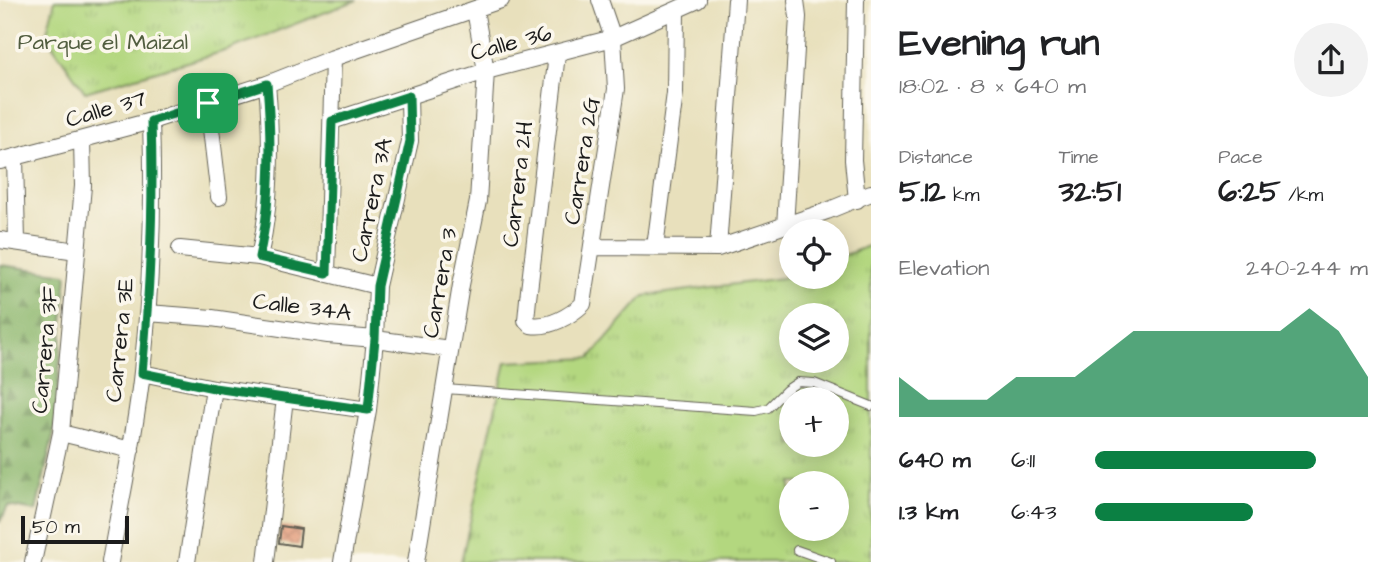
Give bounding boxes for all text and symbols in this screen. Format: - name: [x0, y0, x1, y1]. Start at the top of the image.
- street label: Calle 36: [467, 17, 555, 69]
- text: Evening run: [899, 18, 1100, 70]
- button: share: [1294, 23, 1368, 97]
- park label: Parque el Maizal: [18, 26, 188, 58]
- text: 18:02 · 8 × 640 m: [899, 70, 1086, 102]
- pin: [178, 73, 238, 133]
- street label: Calle 37: [62, 82, 150, 136]
- icon: arrive: [189, 84, 227, 122]
- street label: Carrera 2G: [556, 95, 608, 227]
- street label: Carrera 2H: [494, 119, 542, 249]
- street label: Carrera 3A: [343, 135, 401, 265]
- text: Distance: [899, 144, 973, 171]
- text: Time: [1059, 144, 1098, 171]
- text: Pace: [1218, 144, 1262, 171]
- text: 5.12: [899, 171, 945, 213]
- text: 32:51: [1059, 171, 1121, 213]
- text: 6:25: [1218, 171, 1281, 213]
- text: km: [945, 182, 980, 209]
- text: /km: [1281, 182, 1323, 209]
- map controls: [779, 219, 849, 541]
- button: locate: [779, 219, 849, 289]
- street label: Carrera 3: [415, 225, 465, 340]
- text: Elevation: [899, 252, 990, 284]
- text: 240–244 m: [1246, 252, 1368, 284]
- street label: Carrera 3E: [98, 276, 142, 404]
- street label: Carrera 3F: [24, 285, 66, 415]
- street label: Calle 34A: [251, 285, 353, 329]
- button: layers: [779, 303, 849, 373]
- button: +: [779, 387, 849, 457]
- text: 640 m: [899, 444, 971, 476]
- text: 6:11: [1011, 444, 1035, 476]
- button: −: [779, 471, 849, 541]
- text: 1.3 km: [899, 496, 958, 528]
- text: 6:43: [1011, 496, 1057, 528]
- scale bar: [21, 513, 130, 545]
- text: 50 m: [32, 514, 80, 541]

